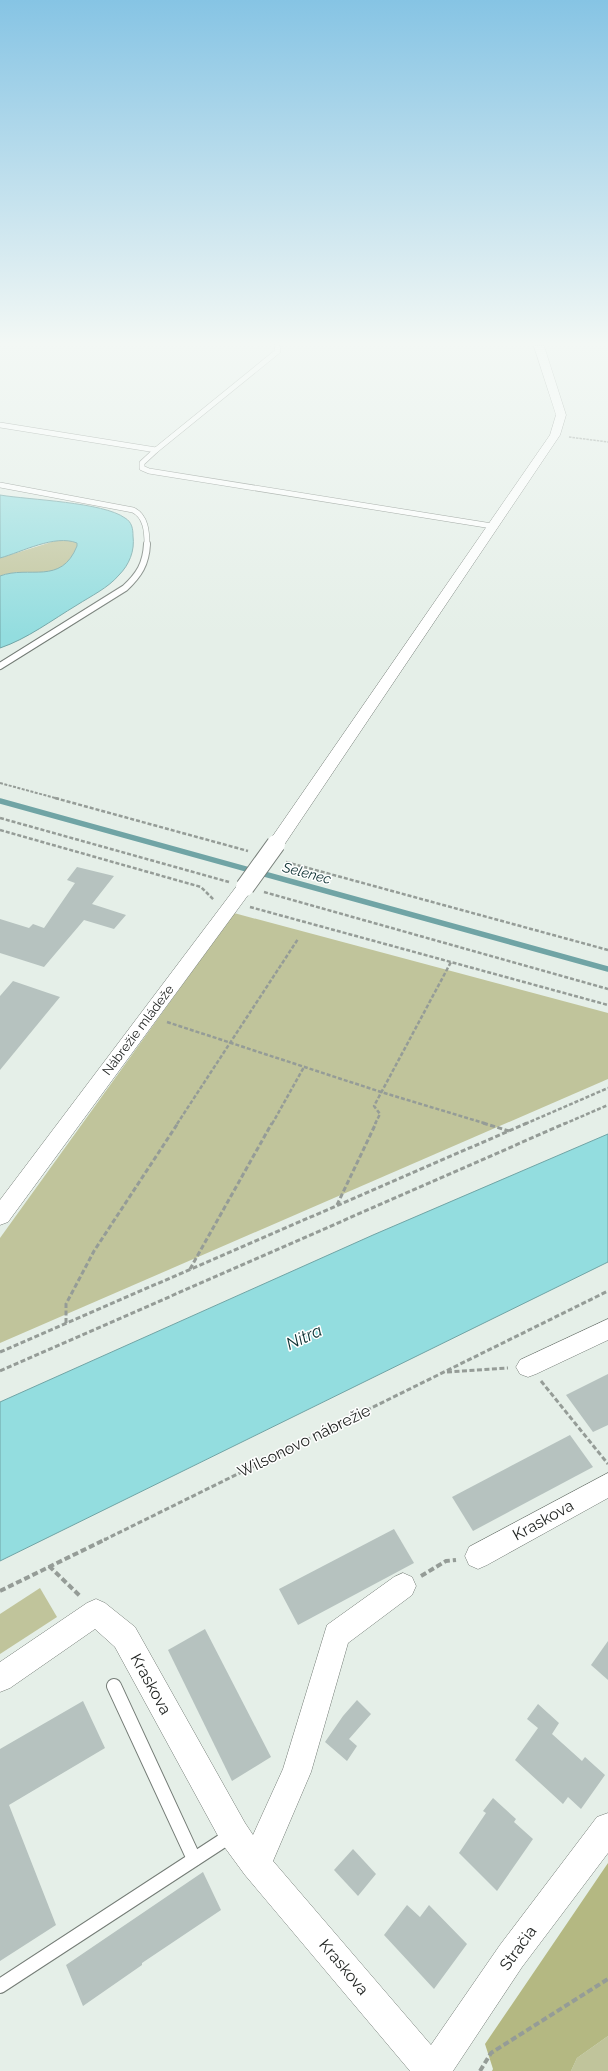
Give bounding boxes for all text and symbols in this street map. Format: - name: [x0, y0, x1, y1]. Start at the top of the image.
- water label: Selenec: [280, 859, 334, 887]
- street label: Nábrežie mládeže: [99, 982, 177, 1078]
- water label: Nitra: [283, 1320, 325, 1354]
- street label: Wilsonovo nábrežie: [234, 1401, 374, 1481]
- street label: Kraskova: [509, 1496, 577, 1544]
- street label: Kraskova: [127, 1650, 175, 1718]
- street label: Stračia: [496, 1922, 540, 1974]
- street label: Kraskova: [315, 1935, 373, 1999]

